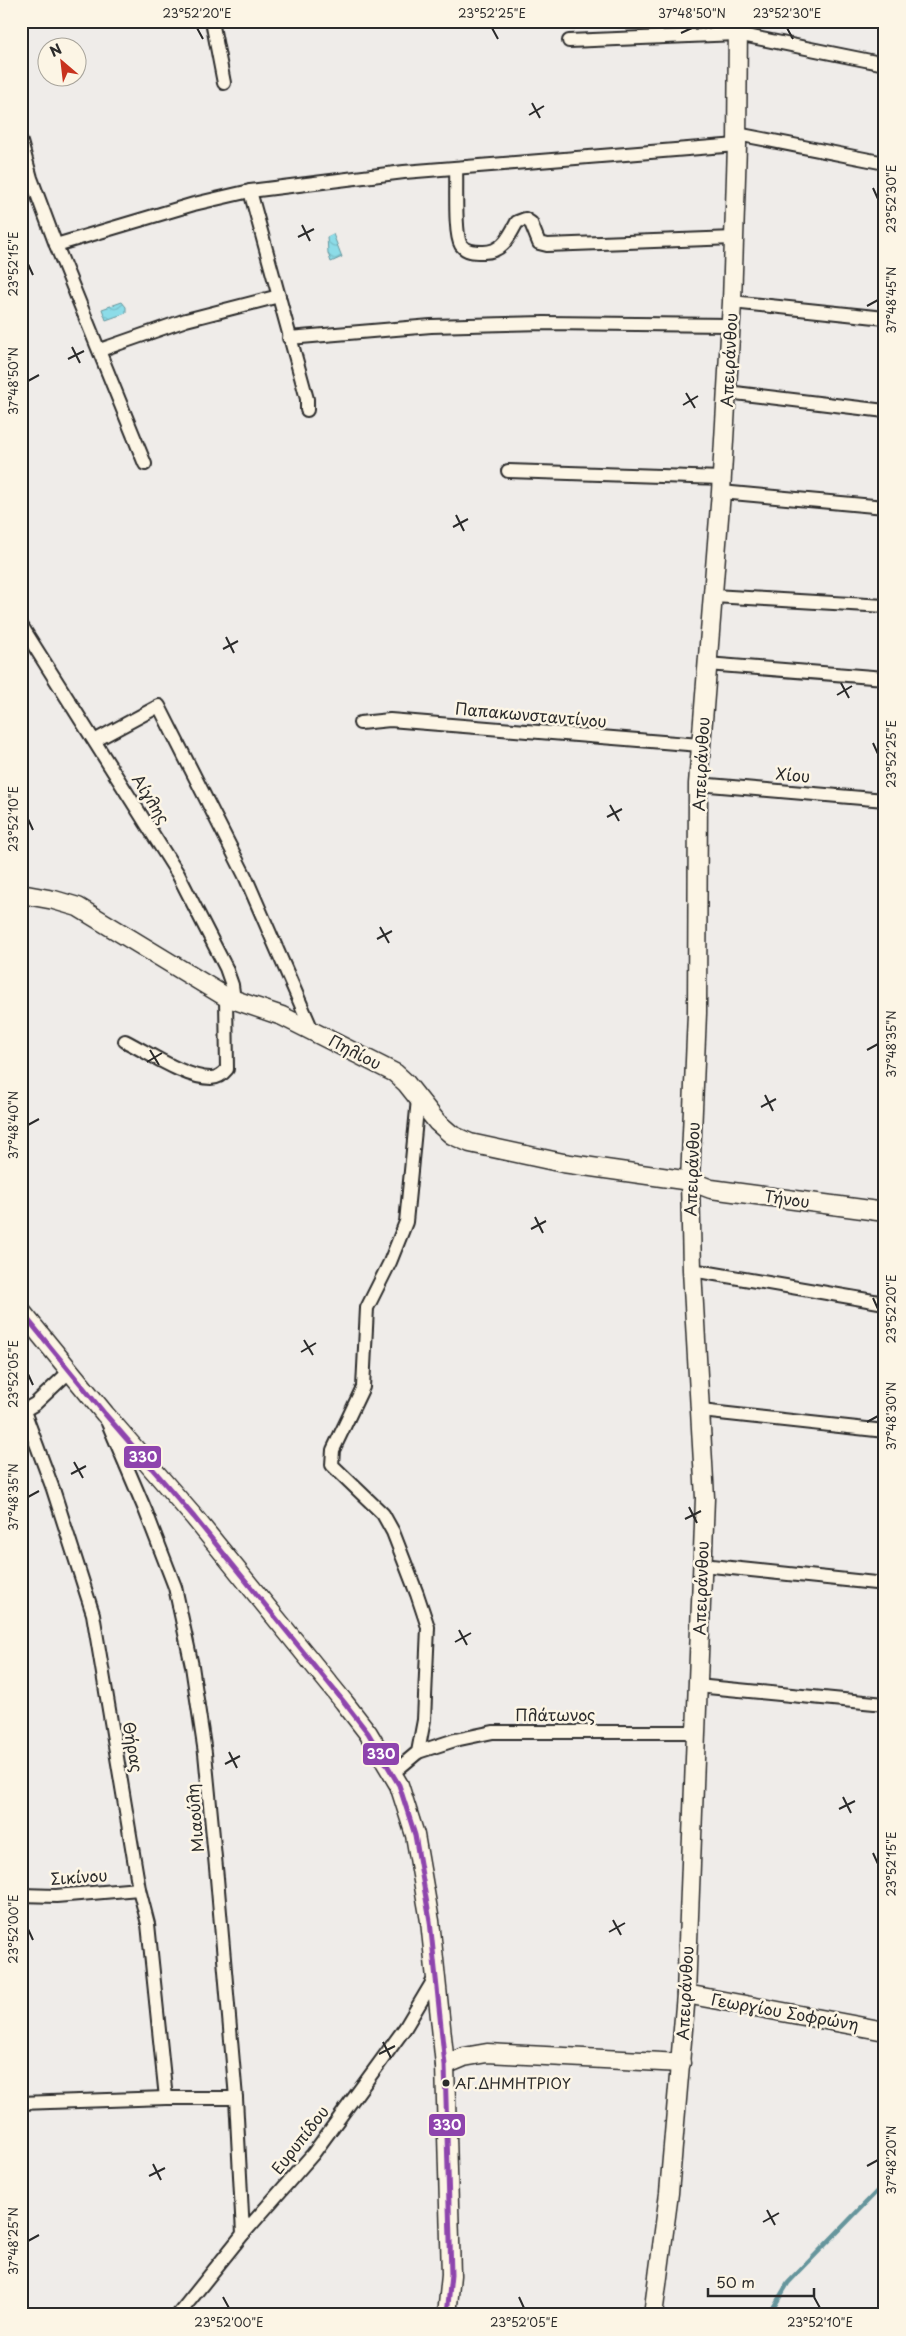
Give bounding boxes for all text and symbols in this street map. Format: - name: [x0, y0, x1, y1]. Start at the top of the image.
- text: 23°52'20"E: [162, 4, 232, 22]
- text: 23°52'25"E: [458, 4, 526, 22]
- text: 37°48'50"N: [658, 4, 726, 22]
- text: 23°52'30"E: [753, 4, 821, 22]
- north arrow: [38, 38, 88, 88]
- text: N: [46, 38, 65, 62]
- text: 23°52'30"E: [882, 165, 900, 233]
- text: 23°52'15"E: [4, 231, 22, 297]
- text: 37°48'45"N: [882, 267, 900, 334]
- street label: Απειράνθου: [714, 312, 742, 408]
- text: 37°48'50"N: [4, 347, 22, 415]
- street label: Παπακωνσταντίνου: [454, 695, 608, 733]
- street label: Απειράνθου: [686, 716, 714, 812]
- text: 23°52'25"E: [882, 720, 900, 788]
- street label: Χίου: [775, 761, 811, 787]
- street label: Αίγλης: [127, 769, 177, 828]
- text: 23°52'10"E: [4, 786, 22, 852]
- text: 37°48'35"N: [882, 1010, 900, 1078]
- street label: Πηλίου: [325, 1028, 386, 1075]
- text: 37°48'40"N: [4, 1091, 22, 1159]
- street label: Απειράνθου: [677, 1121, 705, 1217]
- street label: Τήνου: [763, 1183, 811, 1213]
- text: 23°52'20"E: [882, 1274, 900, 1344]
- text: 23°52'05"E: [4, 1340, 22, 1408]
- text: 37°48'30"N: [882, 1382, 900, 1450]
- line badge: 330: [123, 1445, 162, 1469]
- text: 330: [129, 1446, 157, 1467]
- text: 37°48'35"N: [4, 1463, 22, 1531]
- street label: Απειράνθου: [686, 1540, 714, 1636]
- street label: Πλάτωνος: [515, 1702, 595, 1726]
- street label: Θήρας: [118, 1720, 150, 1774]
- line badge: 330: [362, 1742, 400, 1766]
- text: 330: [367, 1743, 395, 1764]
- street label: Μιαούλη: [179, 1783, 209, 1853]
- text: 23°52'15"E: [882, 1831, 900, 1897]
- street label: Σικίνου: [50, 1862, 108, 1890]
- text: 23°52'00"E: [4, 1894, 22, 1964]
- street label: Απειράνθου: [670, 1945, 698, 2041]
- street label: Γεωργίου Σοφρώνη: [709, 1986, 861, 2036]
- place label: ΑΓ.ΔΗΜΗΤΡΙΟΥ: [455, 2071, 571, 2094]
- marker: ΑΓ.ΔΗΜΗΤΡΙΟΥ: [441, 2078, 451, 2088]
- street label: Ευρυπίδου: [265, 2100, 334, 2179]
- line badge: 330: [428, 2113, 466, 2137]
- text: 330: [433, 2114, 461, 2135]
- text: 37°48'20"N: [882, 2126, 900, 2194]
- text: 37°48'25"N: [4, 2207, 22, 2275]
- scale bar: [708, 2266, 815, 2298]
- text: 50 m: [716, 2270, 755, 2293]
- text: 23°52'00"E: [194, 2313, 264, 2331]
- text: 23°52'05"E: [490, 2313, 558, 2331]
- text: 23°52'10"E: [787, 2313, 853, 2331]

